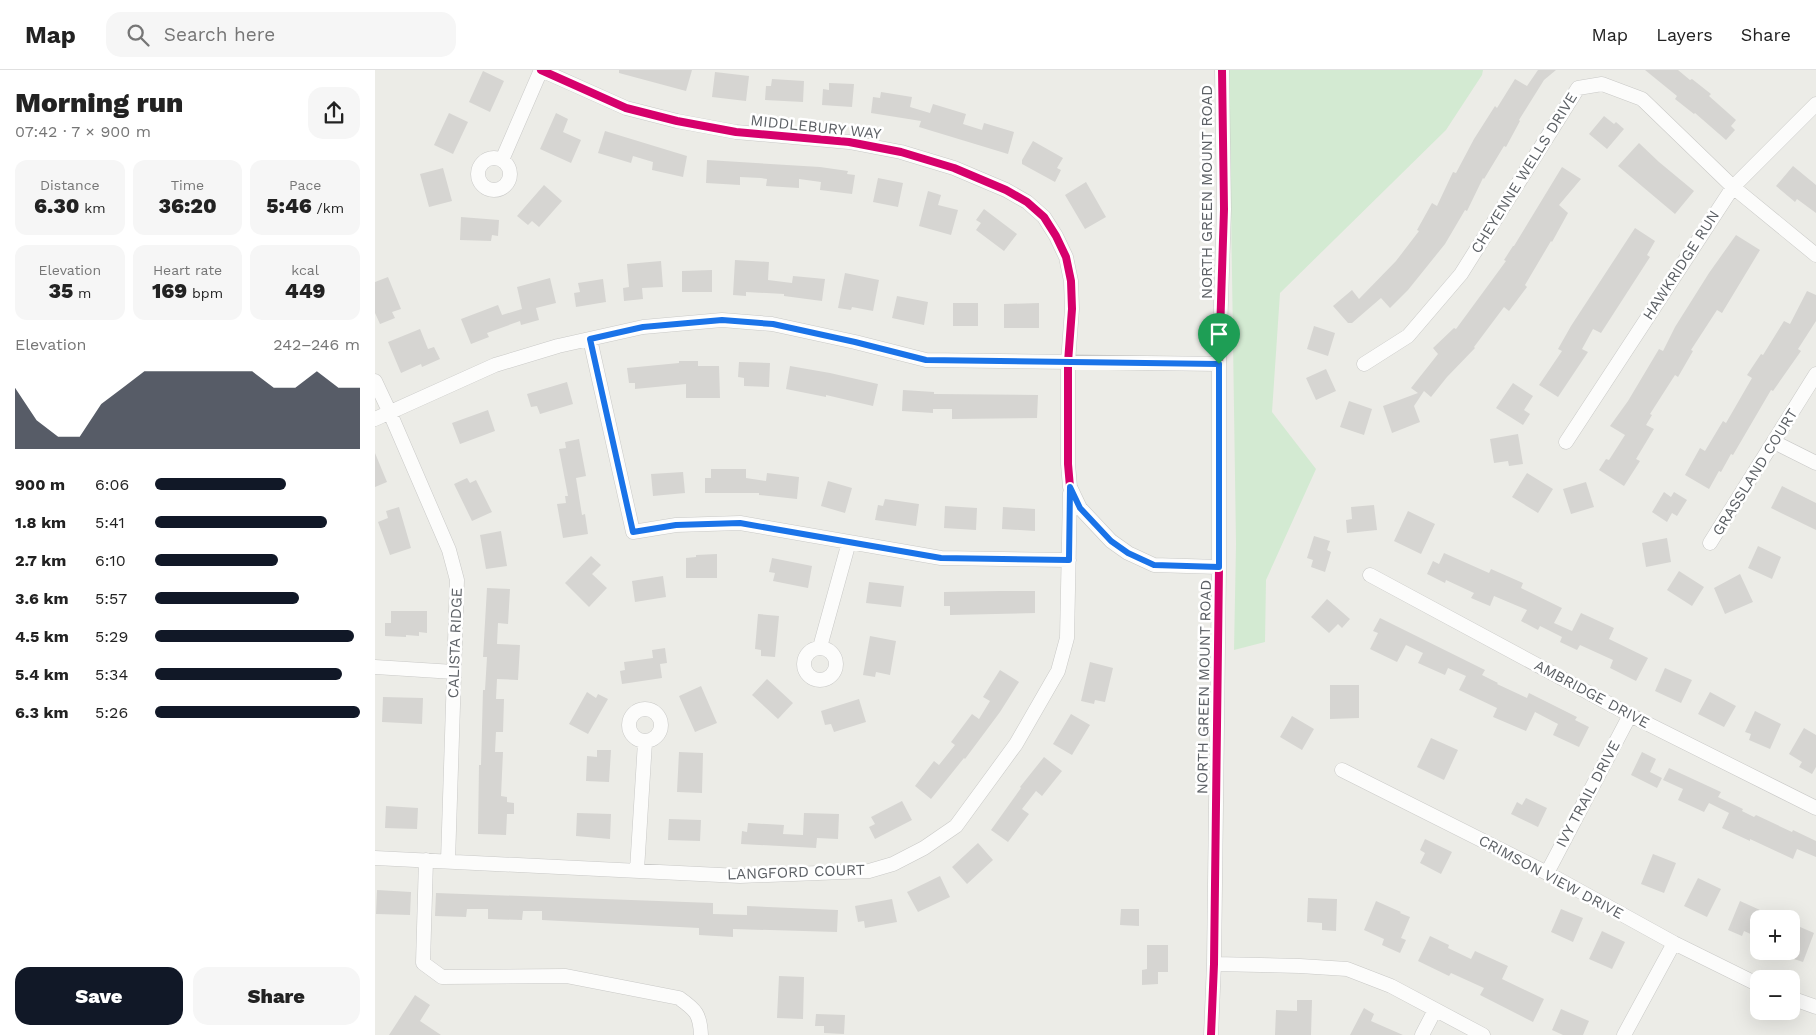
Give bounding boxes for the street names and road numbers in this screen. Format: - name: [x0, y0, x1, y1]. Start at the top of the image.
- street label: NORTH GREEN MOUNT ROAD: [1198, 85, 1216, 299]
- street label: CHEYENNE WELLS DRIVE: [1467, 89, 1581, 257]
- street label: MIDDLEBURY WAY: [750, 111, 883, 143]
- street label: HAWKRIDGE RUN: [1639, 207, 1723, 323]
- street label: GRASSLAND COURT: [1709, 405, 1801, 539]
- street label: NORTH GREEN MOUNT ROAD: [1193, 580, 1215, 794]
- street label: CALISTA RIDGE: [444, 587, 466, 699]
- street label: AMBRIDGE DRIVE: [1531, 656, 1653, 732]
- street label: IVY TRAIL DRIVE: [1552, 738, 1624, 850]
- street label: CRIMSON VIEW DRIVE: [1476, 831, 1626, 923]
- street label: LANGFORD COURT: [727, 861, 865, 883]

